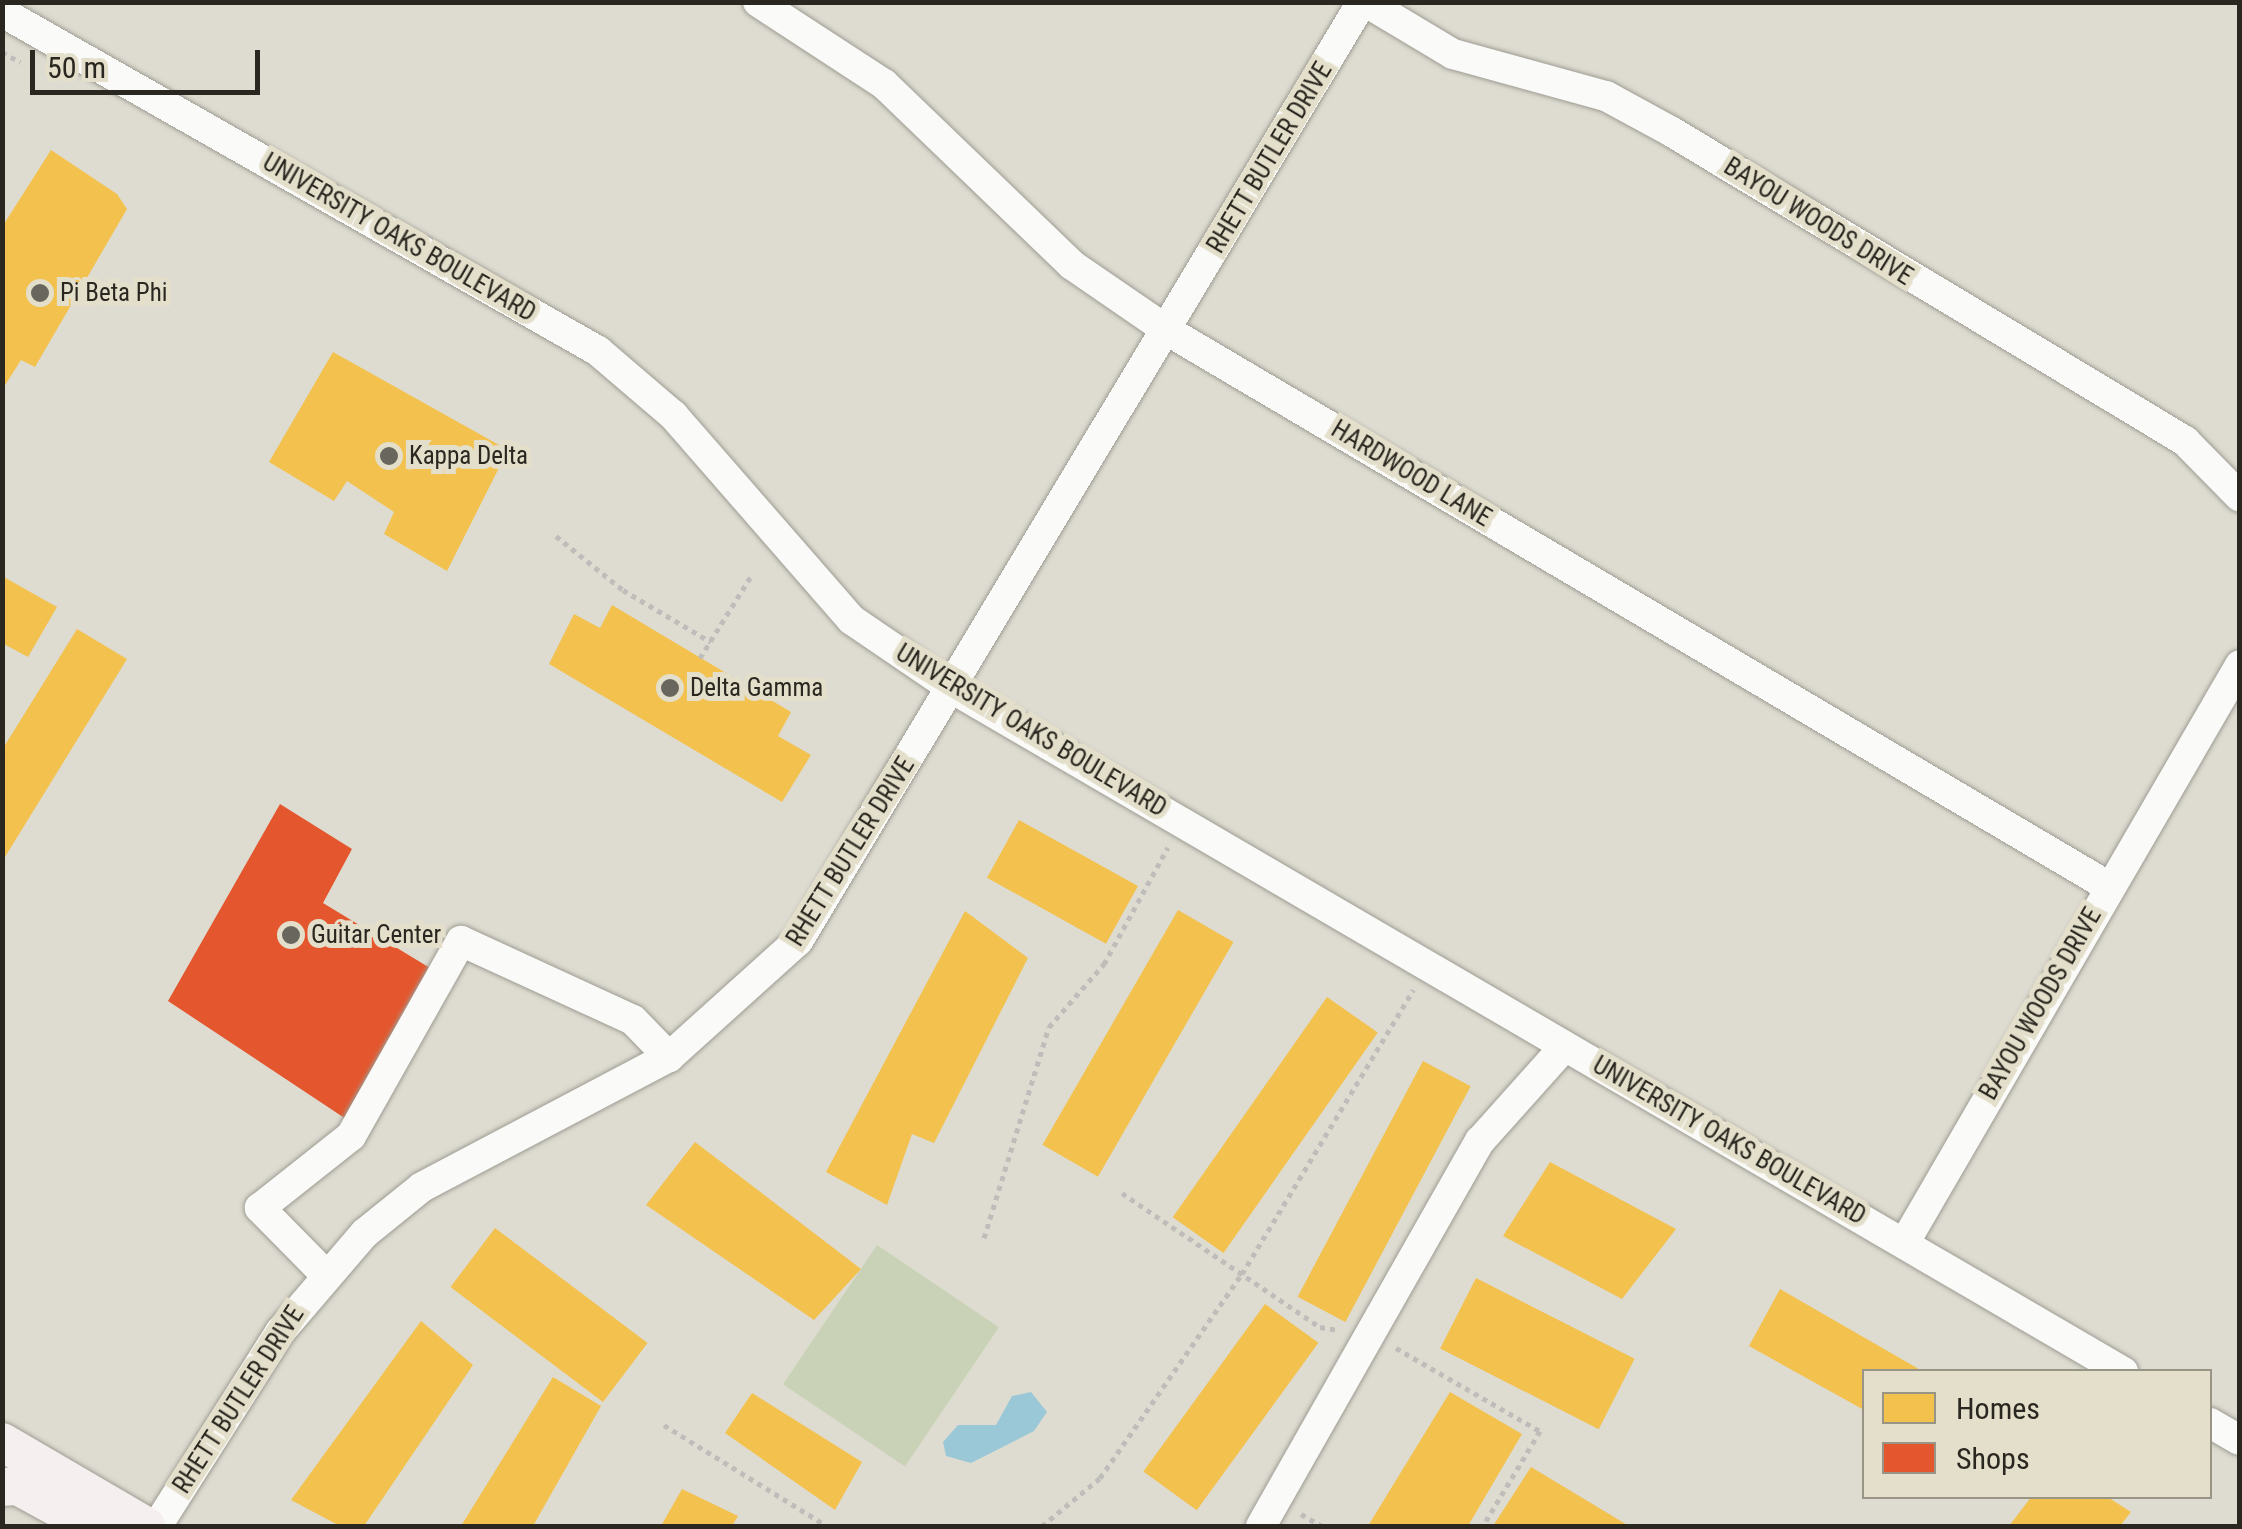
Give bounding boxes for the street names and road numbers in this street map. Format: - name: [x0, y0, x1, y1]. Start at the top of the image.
- street label: RHETT BUTLER DRIVE: [1201, 57, 1339, 259]
- street label: UNIVERSITY OAKS BOULEVARD: [257, 148, 541, 328]
- street label: BAYOU WOODS DRIVE: [1718, 152, 1918, 292]
- street label: HARDWOOD LANE: [1326, 414, 1496, 534]
- street label: UNIVERSITY OAKS BOULEVARD: [890, 638, 1172, 824]
- street label: RHETT BUTLER DRIVE: [781, 752, 921, 952]
- street label: BAYOU WOODS DRIVE: [1974, 903, 2108, 1105]
- street label: UNIVERSITY OAKS BOULEVARD: [1587, 1051, 1871, 1231]
- street label: RHETT BUTLER DRIVE: [167, 1301, 311, 1499]

